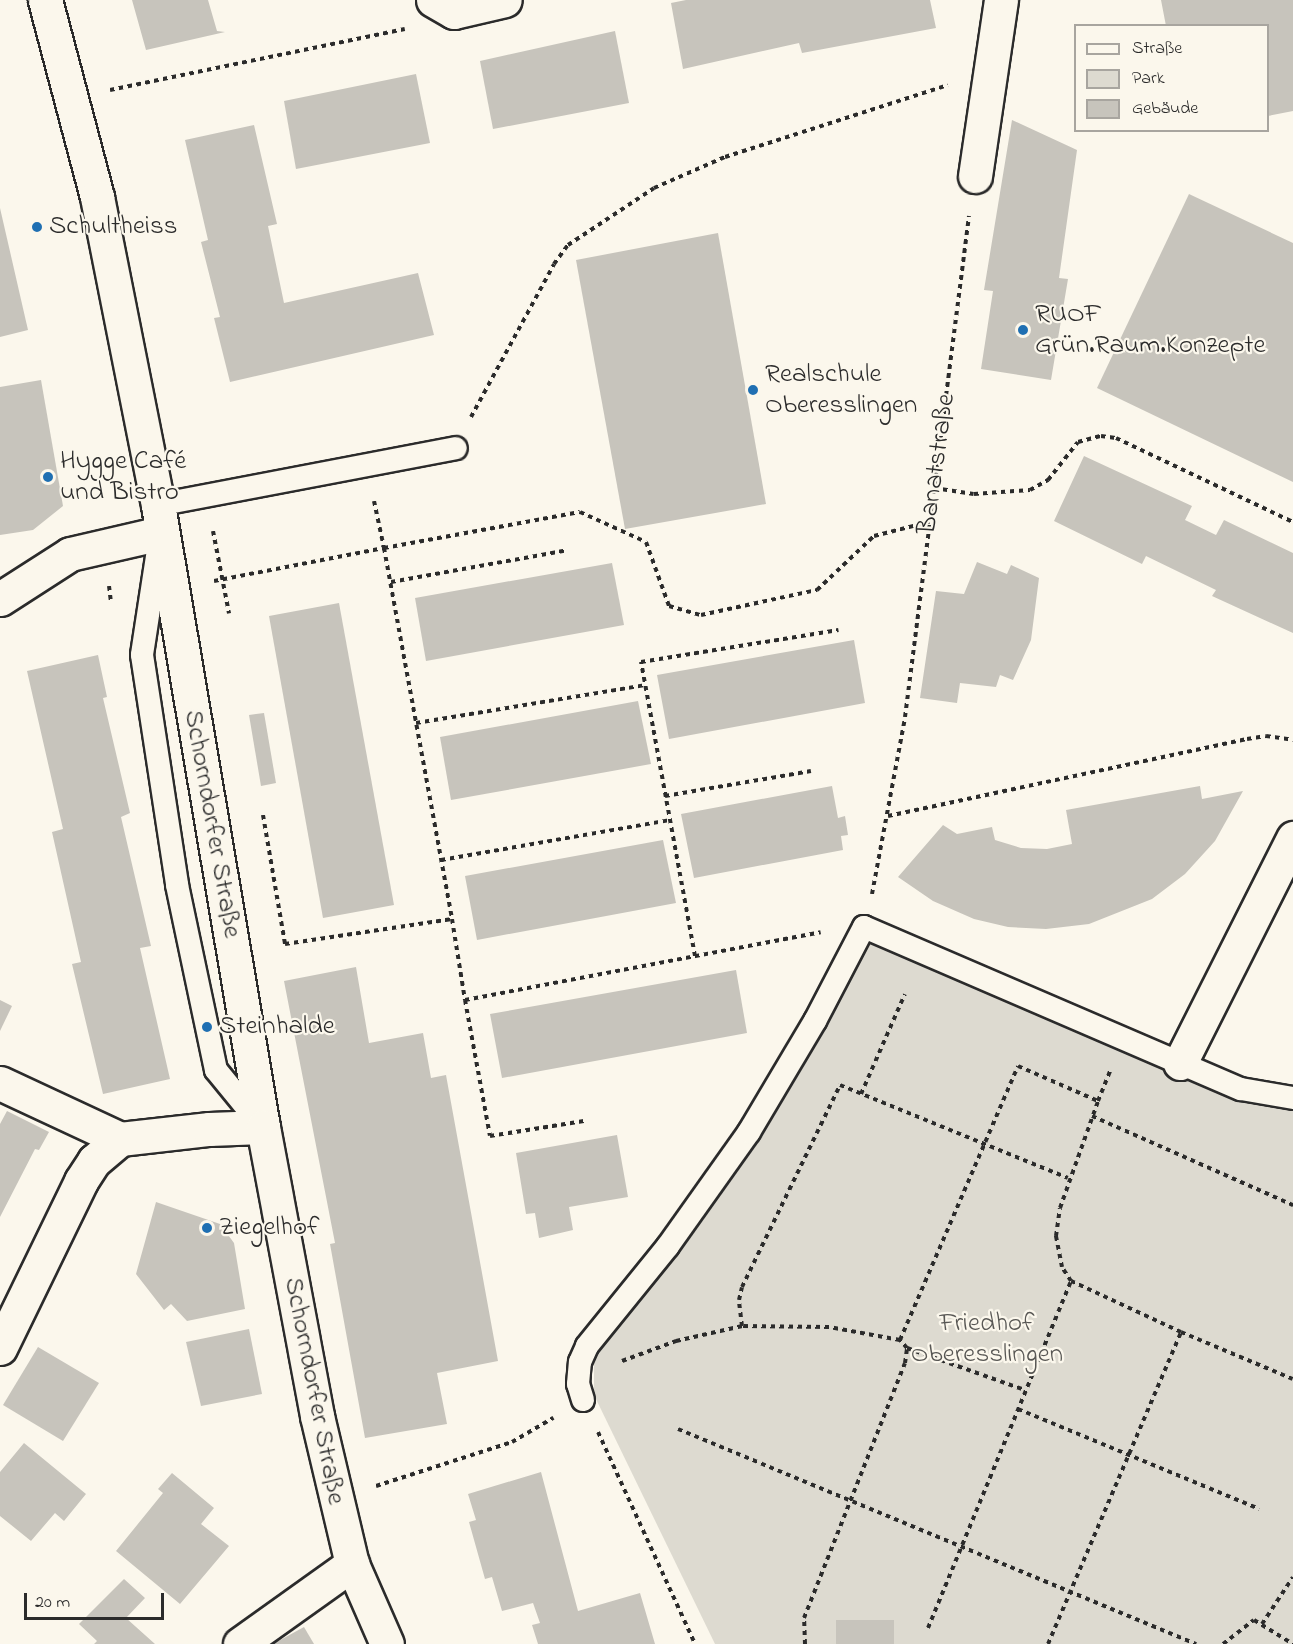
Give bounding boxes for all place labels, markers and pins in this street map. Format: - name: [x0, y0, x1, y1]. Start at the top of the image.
- place label: Schultheiss: [49, 211, 177, 243]
- marker: Schultheiss: [30, 220, 44, 234]
- place label: RUOF Grün.Raum.Konzepte: [1035, 298, 1266, 361]
- marker: RUOF Grün.Raum.Konzepte: [1016, 323, 1030, 337]
- place label: Realschule Oberesslingen: [765, 358, 917, 421]
- marker: Realschule Oberesslingen: [746, 383, 760, 397]
- place label: Hygge Café und Bistro: [60, 445, 186, 508]
- marker: Hygge Café und Bistro: [41, 470, 55, 484]
- place label: Steinhalde: [219, 1011, 335, 1043]
- marker: Steinhalde: [200, 1020, 214, 1034]
- place label: Ziegelhof: [219, 1212, 319, 1244]
- marker: Ziegelhof: [200, 1221, 214, 1235]

